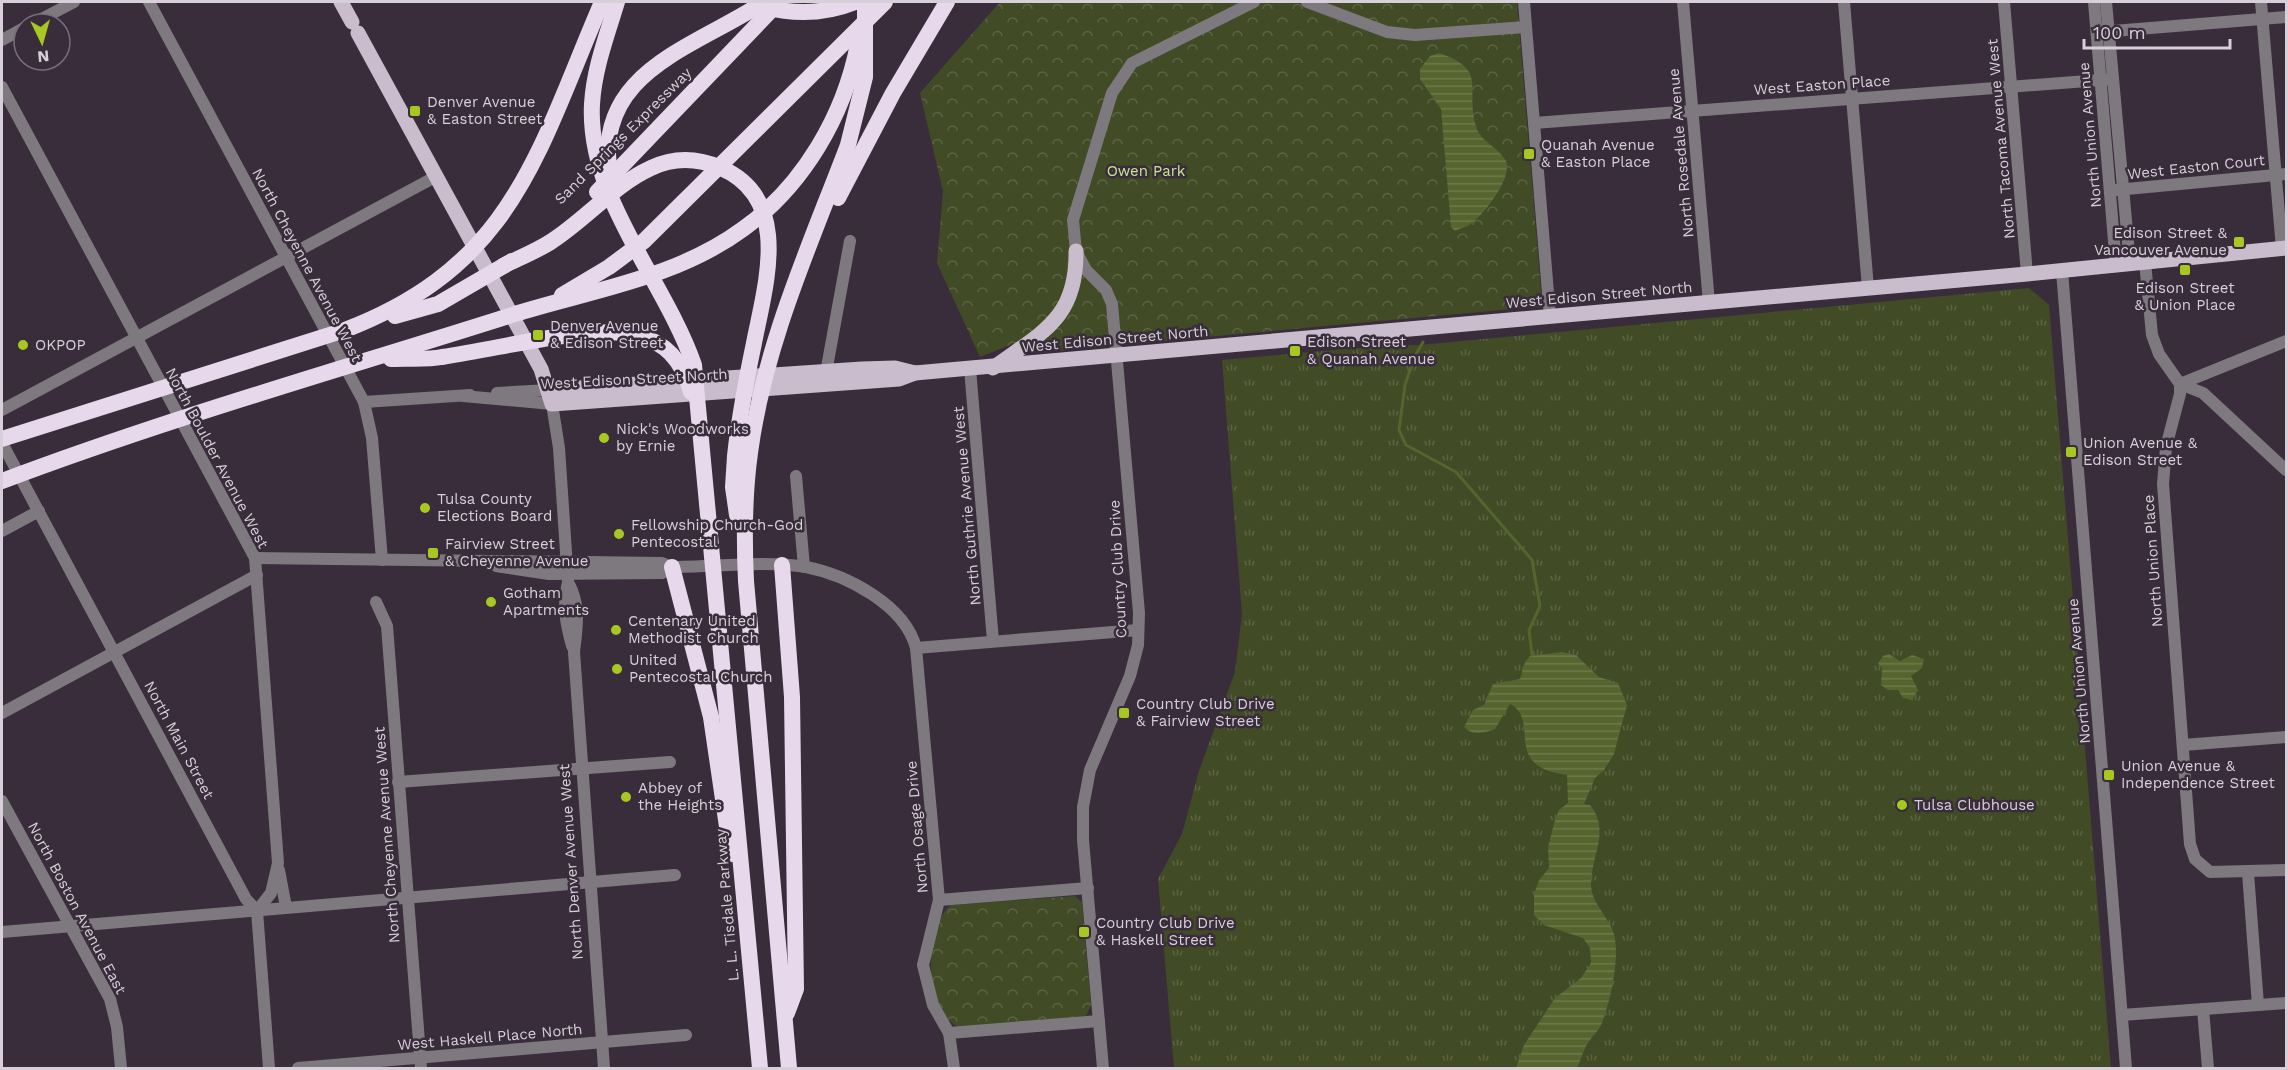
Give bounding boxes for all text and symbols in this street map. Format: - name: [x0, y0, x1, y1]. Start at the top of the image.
- north arrow: [12, 12, 72, 72]
- scale bar: [2084, 12, 2230, 50]
- text: 100 m: [2093, 22, 2146, 43]
- street label: North Tacoma Avenue West: [1983, 37, 2019, 240]
- text: N: [37, 46, 50, 66]
- street label: North Union Avenue: [2075, 62, 2105, 208]
- street label: Sand Springs Expressway: [551, 64, 695, 208]
- street label: North Rosedale Avenue: [1665, 67, 1697, 239]
- street label: West Easton Place: [1753, 71, 1891, 99]
- place label: Denver Avenue & Easton Street: [427, 93, 543, 128]
- marker: Denver Avenue & Easton Street: [408, 104, 422, 118]
- place label: Quanah Avenue & Easton Place: [1541, 136, 1655, 171]
- marker: Quanah Avenue & Easton Place: [1522, 147, 1536, 161]
- street label: West Easton Court: [2126, 151, 2266, 183]
- park label: Owen Park: [1107, 162, 1186, 180]
- street label: North Cheyenne Avenue West: [248, 165, 366, 366]
- place label: Edison Street & Vancouver Avenue: [2094, 224, 2228, 259]
- marker: Edison Street & Vancouver Avenue: [2232, 235, 2246, 249]
- marker: Edison Street & Union Place: [2178, 263, 2192, 277]
- street label: West Edison Street North: [1505, 278, 1693, 312]
- place label: Edison Street & Union Place: [2135, 279, 2235, 314]
- place label: Denver Avenue & Edison Street: [550, 317, 664, 352]
- street label: West Edison Street North: [1021, 322, 1209, 356]
- marker: Denver Avenue & Edison Street: [531, 328, 545, 342]
- place label: Edison Street & Quanah Avenue: [1307, 333, 1435, 368]
- place label: OKPOP: [35, 336, 86, 354]
- marker: OKPOP: [16, 338, 30, 352]
- marker: Edison Street & Quanah Avenue: [1288, 344, 1302, 358]
- street label: North Boulder Avenue West: [162, 365, 273, 552]
- street label: West Edison Street North: [540, 365, 728, 393]
- street label: North Guthrie Avenue West: [949, 405, 985, 606]
- place label: Nick's Woodworks by Ernie: [616, 420, 749, 455]
- marker: Nick's Woodworks by Ernie: [597, 431, 611, 445]
- place label: Union Avenue & Edison Street: [2083, 434, 2198, 469]
- marker: Union Avenue & Edison Street: [2064, 445, 2078, 459]
- place label: Tulsa County Elections Board: [437, 490, 552, 525]
- street label: North Union Place: [2139, 494, 2167, 628]
- street label: Country Club Drive: [1105, 499, 1131, 639]
- marker: Tulsa County Elections Board: [418, 501, 432, 515]
- place label: Fellowship Church-God Pentecostal: [631, 516, 803, 551]
- marker: Fellowship Church-God Pentecostal: [612, 527, 626, 541]
- place label: Fairview Street & Cheyenne Avenue: [445, 535, 589, 570]
- marker: Fairview Street & Cheyenne Avenue: [426, 546, 440, 560]
- place label: Gotham Apartments: [503, 584, 589, 619]
- marker: Gotham Apartments: [484, 595, 498, 609]
- street label: North Union Avenue: [2064, 598, 2094, 744]
- place label: Centenary United Methodist Church: [628, 612, 759, 647]
- marker: Centenary United Methodist Church: [609, 623, 623, 637]
- place label: United Pentecostal Church: [629, 651, 772, 686]
- marker: United Pentecostal Church: [610, 662, 624, 676]
- street label: North Main Street: [140, 678, 218, 803]
- place label: Country Club Drive & Fairview Street: [1136, 695, 1275, 730]
- marker: Country Club Drive & Fairview Street: [1117, 706, 1131, 720]
- street label: North Cheyenne Avenue West: [370, 726, 404, 944]
- place label: Union Avenue & Independence Street: [2121, 757, 2275, 792]
- street label: North Osage Drive: [902, 760, 932, 894]
- street label: North Denver Avenue West: [555, 763, 587, 960]
- marker: Union Avenue & Independence Street: [2102, 768, 2116, 782]
- place label: Abbey of the Heights: [638, 779, 722, 814]
- marker: Abbey of the Heights: [619, 790, 633, 804]
- place label: Tulsa Clubhouse: [1914, 796, 2035, 814]
- marker: Tulsa Clubhouse: [1895, 798, 1909, 812]
- street label: North Boston Avenue East: [24, 819, 130, 998]
- street label: L. L. Tisdale Parkway: [711, 828, 743, 982]
- place label: Country Club Drive & Haskell Street: [1096, 914, 1235, 949]
- marker: Country Club Drive & Haskell Street: [1077, 925, 1091, 939]
- street label: West Haskell Place North: [397, 1020, 583, 1054]

